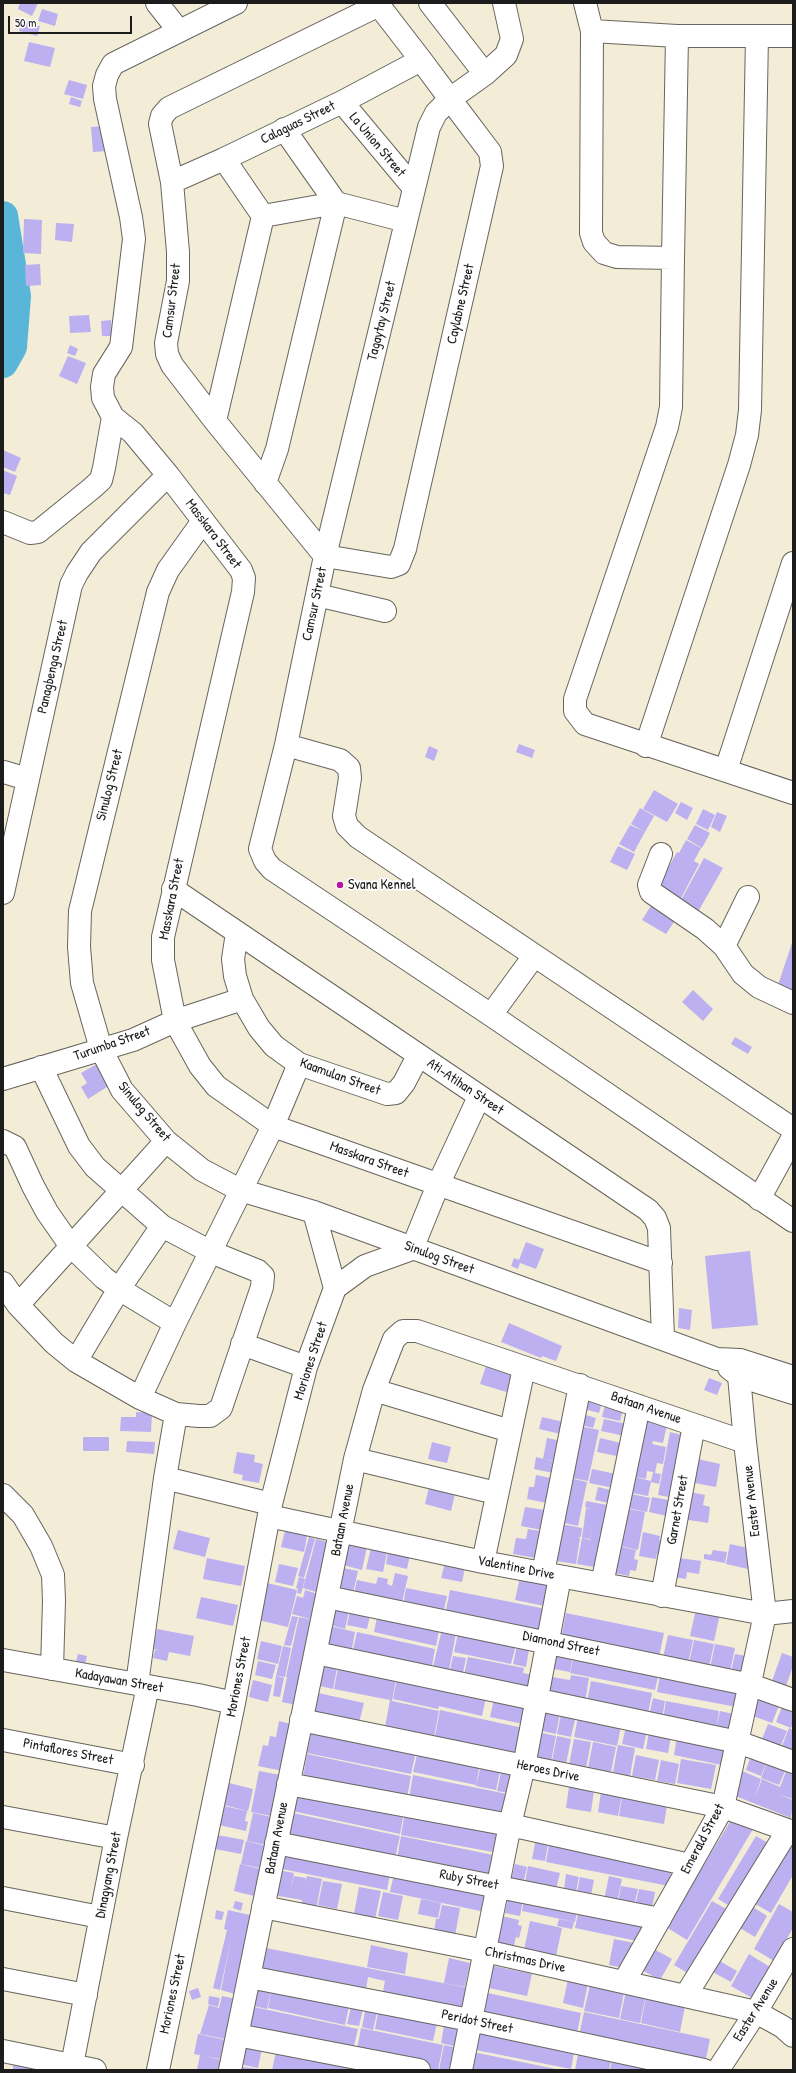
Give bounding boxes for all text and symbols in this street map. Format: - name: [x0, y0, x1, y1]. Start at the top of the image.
- scale bar: [10, 8, 134, 34]
- text: 50 m: [15, 14, 36, 31]
- street label: Calaguas Street: [258, 98, 338, 148]
- street label: La Union Street: [345, 109, 409, 181]
- street label: Caylabne Street: [444, 262, 478, 346]
- street label: Camsur Street: [159, 263, 185, 339]
- street label: Tagaytay Street: [364, 279, 400, 363]
- street label: Masskara Street: [181, 496, 245, 572]
- street label: Camsur Street: [299, 566, 331, 642]
- street label: Panagbenga Street: [34, 619, 72, 715]
- street label: Sinulog Street: [93, 748, 127, 822]
- street label: Masskara Street: [156, 857, 188, 941]
- place label: Svana Kennel: [348, 877, 415, 893]
- marker: Svana Kennel: [335, 880, 345, 890]
- street label: Turumba Street: [72, 1023, 152, 1065]
- street label: Kaamulan Street: [297, 1055, 383, 1099]
- street label: Ati-Atihan Street: [424, 1055, 506, 1119]
- street label: Sinulog Street: [114, 1079, 174, 1145]
- street label: Masskara Street: [327, 1138, 411, 1182]
- street label: Sinulog Street: [402, 1238, 476, 1278]
- street label: Moriones Street: [290, 1320, 332, 1402]
- street label: Bataan Avenue: [609, 1388, 683, 1428]
- street label: Easter Avenue: [740, 1465, 764, 1537]
- street label: Garnet Street: [664, 1474, 692, 1546]
- street label: Bataan Avenue: [328, 1482, 358, 1558]
- street label: Valentine Drive: [476, 1552, 556, 1584]
- street label: Diamond Street: [521, 1628, 601, 1660]
- street label: Moriones Street: [223, 1636, 255, 1718]
- street label: Kadayawan Street: [74, 1665, 164, 1697]
- street label: Pintaflores Street: [21, 1735, 115, 1769]
- street label: Heroes Drive: [515, 1756, 581, 1786]
- street label: Bataan Avenue: [262, 1800, 292, 1876]
- street label: Emerald Street: [677, 1801, 729, 1877]
- street label: Dinagyang Street: [92, 1830, 126, 1920]
- street label: Ruby Street: [438, 1866, 500, 1894]
- street label: Christmas Drive: [483, 1943, 567, 1977]
- street label: Moriones Street: [156, 1953, 190, 2035]
- street label: Easter Avenue: [730, 1975, 782, 2045]
- street label: Peridot Street: [440, 2006, 514, 2038]

